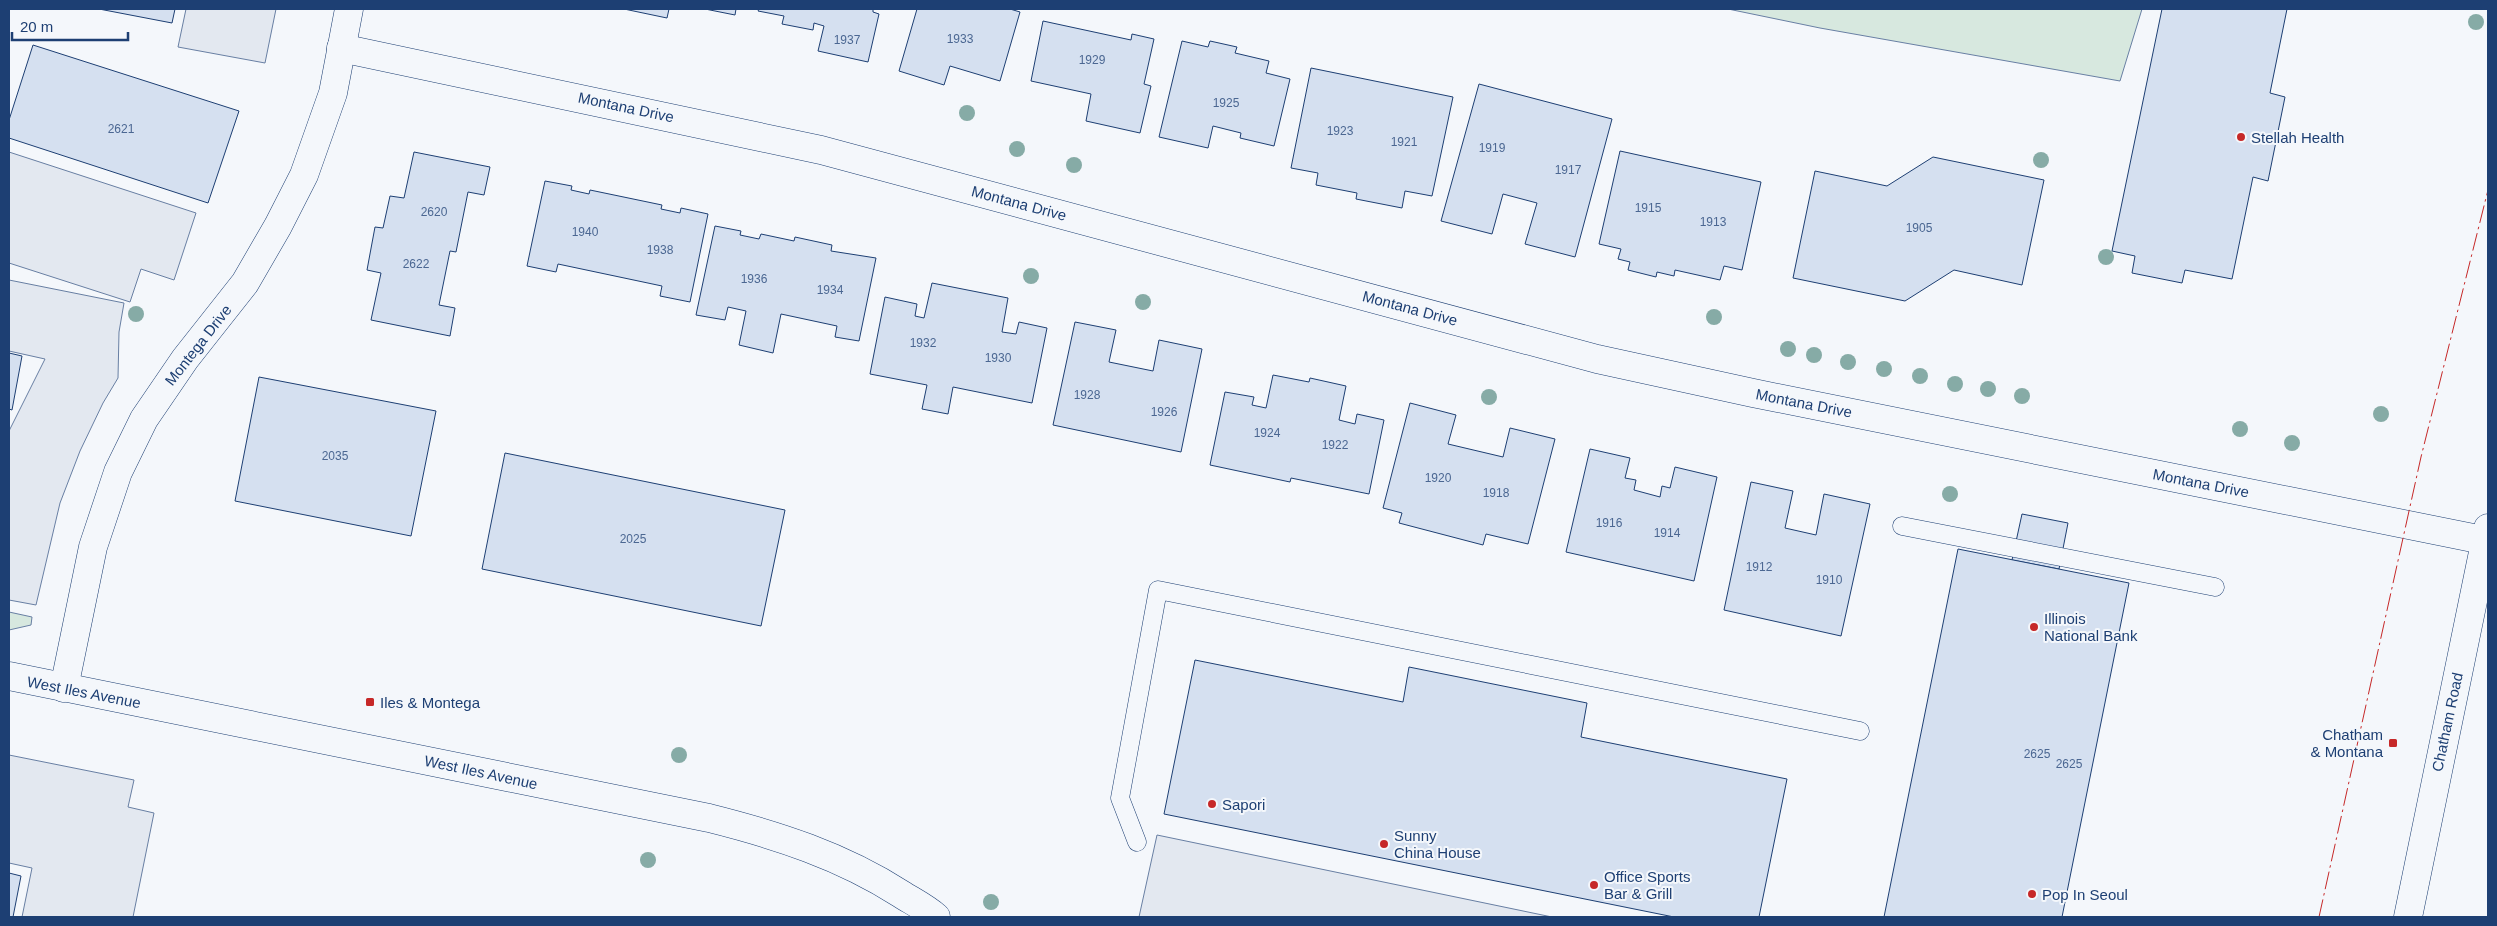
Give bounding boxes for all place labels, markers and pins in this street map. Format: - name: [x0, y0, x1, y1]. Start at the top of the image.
- place label: Stellah Health: [2251, 129, 2344, 146]
- marker: Stellah Health: [2235, 131, 2247, 143]
- place label: Illinois National Bank: [2044, 610, 2138, 644]
- marker: Illinois National Bank: [2028, 621, 2040, 633]
- place label: Iles & Montega: [380, 694, 481, 711]
- marker: Iles & Montega: [364, 696, 376, 708]
- place label: Chatham & Montana: [2310, 726, 2384, 760]
- marker: Chatham & Montana: [2387, 737, 2399, 749]
- place label: Sapori: [1222, 796, 1265, 813]
- marker: Sapori: [1206, 798, 1218, 810]
- place label: Sunny China House: [1394, 827, 1481, 861]
- marker: Sunny China House: [1378, 838, 1390, 850]
- place label: Office Sports Bar & Grill: [1604, 868, 1690, 902]
- marker: Office Sports Bar & Grill: [1588, 879, 1600, 891]
- place label: Pop In Seoul: [2042, 886, 2128, 903]
- marker: Pop In Seoul: [2026, 888, 2038, 900]

